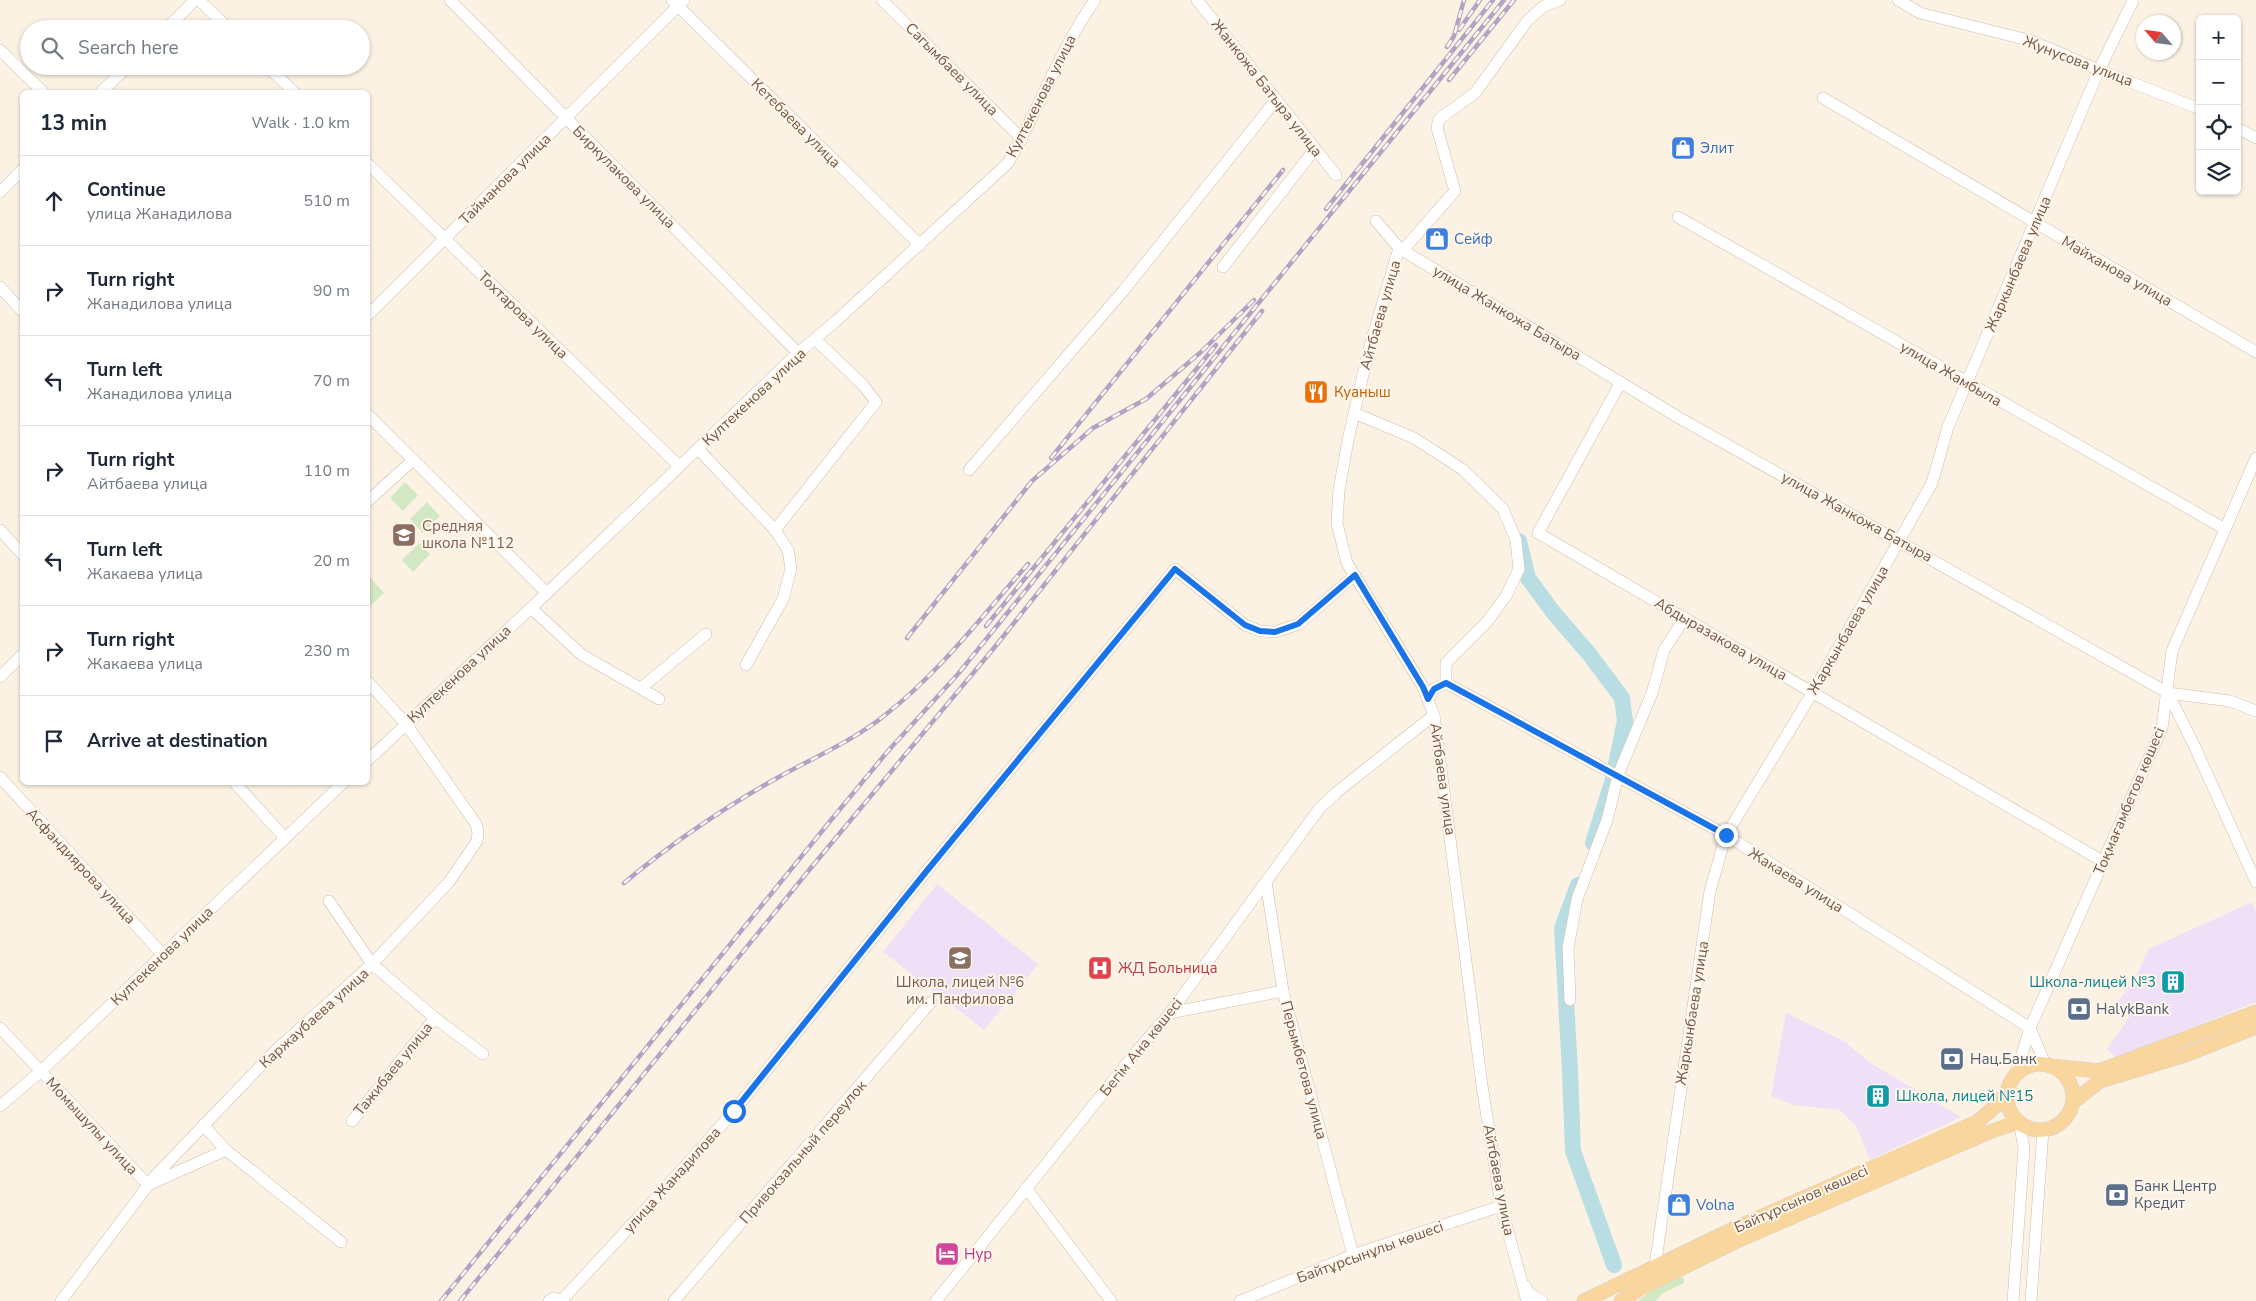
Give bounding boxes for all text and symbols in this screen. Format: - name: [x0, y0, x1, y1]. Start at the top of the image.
- street label: Жанкожа Батыра улица: [1207, 15, 1327, 161]
- north arrow: [2136, 15, 2181, 60]
- map controls: [2196, 15, 2241, 195]
- button: +: [2196, 15, 2241, 60]
- street label: Сагымбаев улица: [901, 18, 1003, 120]
- search box: [20, 20, 370, 75]
- street label: Култекенова улица: [1001, 31, 1081, 161]
- street label: Жунусова улица: [2020, 31, 2136, 91]
- icon: search: [38, 34, 66, 62]
- text: Search here: [78, 35, 179, 61]
- button: −: [2196, 60, 2241, 105]
- street label: Кетебаева улица: [747, 74, 845, 172]
- button: locate: [2196, 105, 2241, 150]
- text: 13 min: [40, 109, 107, 137]
- text: Walk · 1.0 km: [252, 112, 350, 134]
- street label: Биркулакова улица: [568, 121, 680, 233]
- street label: Тайманова улица: [455, 129, 555, 229]
- shop icon: Элит: [1670, 135, 1696, 161]
- place label: Элит: [1700, 138, 1734, 158]
- button: layers: [2196, 150, 2241, 195]
- text: Continue: [87, 177, 166, 203]
- icon: ahead: [40, 187, 68, 215]
- text: 510 m: [303, 190, 350, 212]
- street label: Жаркынбаева улица: [1980, 193, 2056, 335]
- text: улица Жанадилова: [87, 203, 232, 225]
- shop icon: Сейф: [1424, 226, 1450, 252]
- place label: Сейф: [1454, 229, 1493, 249]
- street label: Майханова улица: [2058, 231, 2176, 311]
- street label: Айтбаева улица: [1355, 258, 1405, 372]
- street label: улица Жанкожа Батыра: [1429, 261, 1585, 365]
- text: Turn right: [87, 267, 174, 293]
- street label: Тохтарова улица: [473, 267, 573, 363]
- icon: right: [40, 277, 68, 305]
- text: 90 m: [313, 280, 350, 302]
- text: Жанадилова улица: [87, 293, 232, 315]
- street label: улица Жамбыла: [1896, 337, 2006, 411]
- street label: Култекенова улица: [698, 344, 810, 450]
- text: Turn left: [87, 357, 162, 383]
- icon: left: [40, 367, 68, 395]
- text: 70 m: [313, 370, 350, 392]
- restaurant icon: Куаныш: [1303, 379, 1329, 405]
- place label: Куаныш: [1334, 382, 1391, 402]
- text: Жанадилова улица: [87, 383, 232, 405]
- text: Turn right: [87, 447, 174, 473]
- icon: right: [40, 457, 68, 485]
- text: 110 m: [303, 460, 350, 482]
- street label: улица Жанкожа Батыра: [1778, 467, 1936, 567]
- text: Айтбаева улица: [87, 473, 208, 495]
- place label: Средняя школа №112: [422, 516, 514, 553]
- school or university icon: Средняя школа №112: [391, 522, 417, 548]
- text: Turn left: [87, 537, 162, 563]
- icon: left: [40, 547, 68, 575]
- text: 20 m: [313, 550, 350, 572]
- street label: Жаркынбаева улица: [1803, 562, 1893, 698]
- text: Жакаева улица: [87, 563, 203, 585]
- street label: Абдыразакова улица: [1651, 593, 1791, 685]
- street label: Култекенова улица: [403, 621, 515, 727]
- text: Turn right: [87, 627, 174, 653]
- icon: right: [40, 637, 68, 665]
- text: 230 m: [303, 640, 350, 662]
- text: Жакаева улица: [87, 653, 203, 675]
- street label: Айтбаева улица: [1425, 722, 1461, 836]
- street label: Тоқмағамбетов көшесі: [2089, 724, 2169, 878]
- icon: arrive: [40, 727, 68, 755]
- text: Arrive at destination: [87, 728, 268, 754]
- street label: Асфандиярова улица: [22, 804, 140, 928]
- route end: [1715, 824, 1738, 847]
- street label: Жакаева улица: [1745, 843, 1847, 917]
- street label: Култекенова улица: [106, 902, 218, 1010]
- street label: Жаркынбаева улица: [1671, 939, 1713, 1087]
- school or university icon: Школа, лицей №6 им. Панфилова: [947, 945, 973, 971]
- hospital icon: ЖД Больница: [1087, 955, 1113, 981]
- place label: ЖД Больница: [1118, 958, 1218, 978]
- street label: Каржаубаева улица: [255, 963, 373, 1073]
- building icon: Школа-лицей №3: [2160, 969, 2186, 995]
- place label: Школа, лицей №6 им. Панфилова: [896, 972, 1024, 1009]
- place label: Школа-лицей №3: [2029, 972, 2156, 992]
- street label: Бегім Ана көшесі: [1095, 994, 1187, 1100]
- bank icon: HalykBank: [2066, 996, 2092, 1022]
- street label: Перымбетова улица: [1276, 998, 1332, 1142]
- place label: HalykBank: [2096, 999, 2169, 1019]
- street label: Тажибаев улица: [349, 1018, 437, 1120]
- bank icon: Нац.Банк: [1939, 1046, 1965, 1072]
- place label: Нац.Банк: [1970, 1049, 2037, 1069]
- street label: Момышулы улица: [41, 1073, 143, 1179]
- street label: Привокзальный переулок: [735, 1076, 871, 1228]
- building icon: Школа, лицей №15: [1865, 1083, 1891, 1109]
- place label: Школа, лицей №15: [1896, 1086, 2033, 1106]
- route start: [723, 1100, 746, 1123]
- street label: улица Жанадилова: [619, 1123, 725, 1237]
- street label: Айтбаева улица: [1478, 1123, 1520, 1237]
- street label: Байтұрсынов көшесі: [1731, 1160, 1871, 1238]
- place label: Банк Центр Кредит: [2134, 1176, 2217, 1213]
- bank icon: Банк Центр Кредит: [2104, 1182, 2130, 1208]
- shop icon: Volna: [1666, 1192, 1692, 1218]
- place label: Volna: [1695, 1195, 1735, 1215]
- street label: Байтұрсынұлы көшесі: [1294, 1216, 1446, 1288]
- hotel icon: Нур: [934, 1241, 960, 1267]
- place label: Нур: [964, 1244, 992, 1264]

